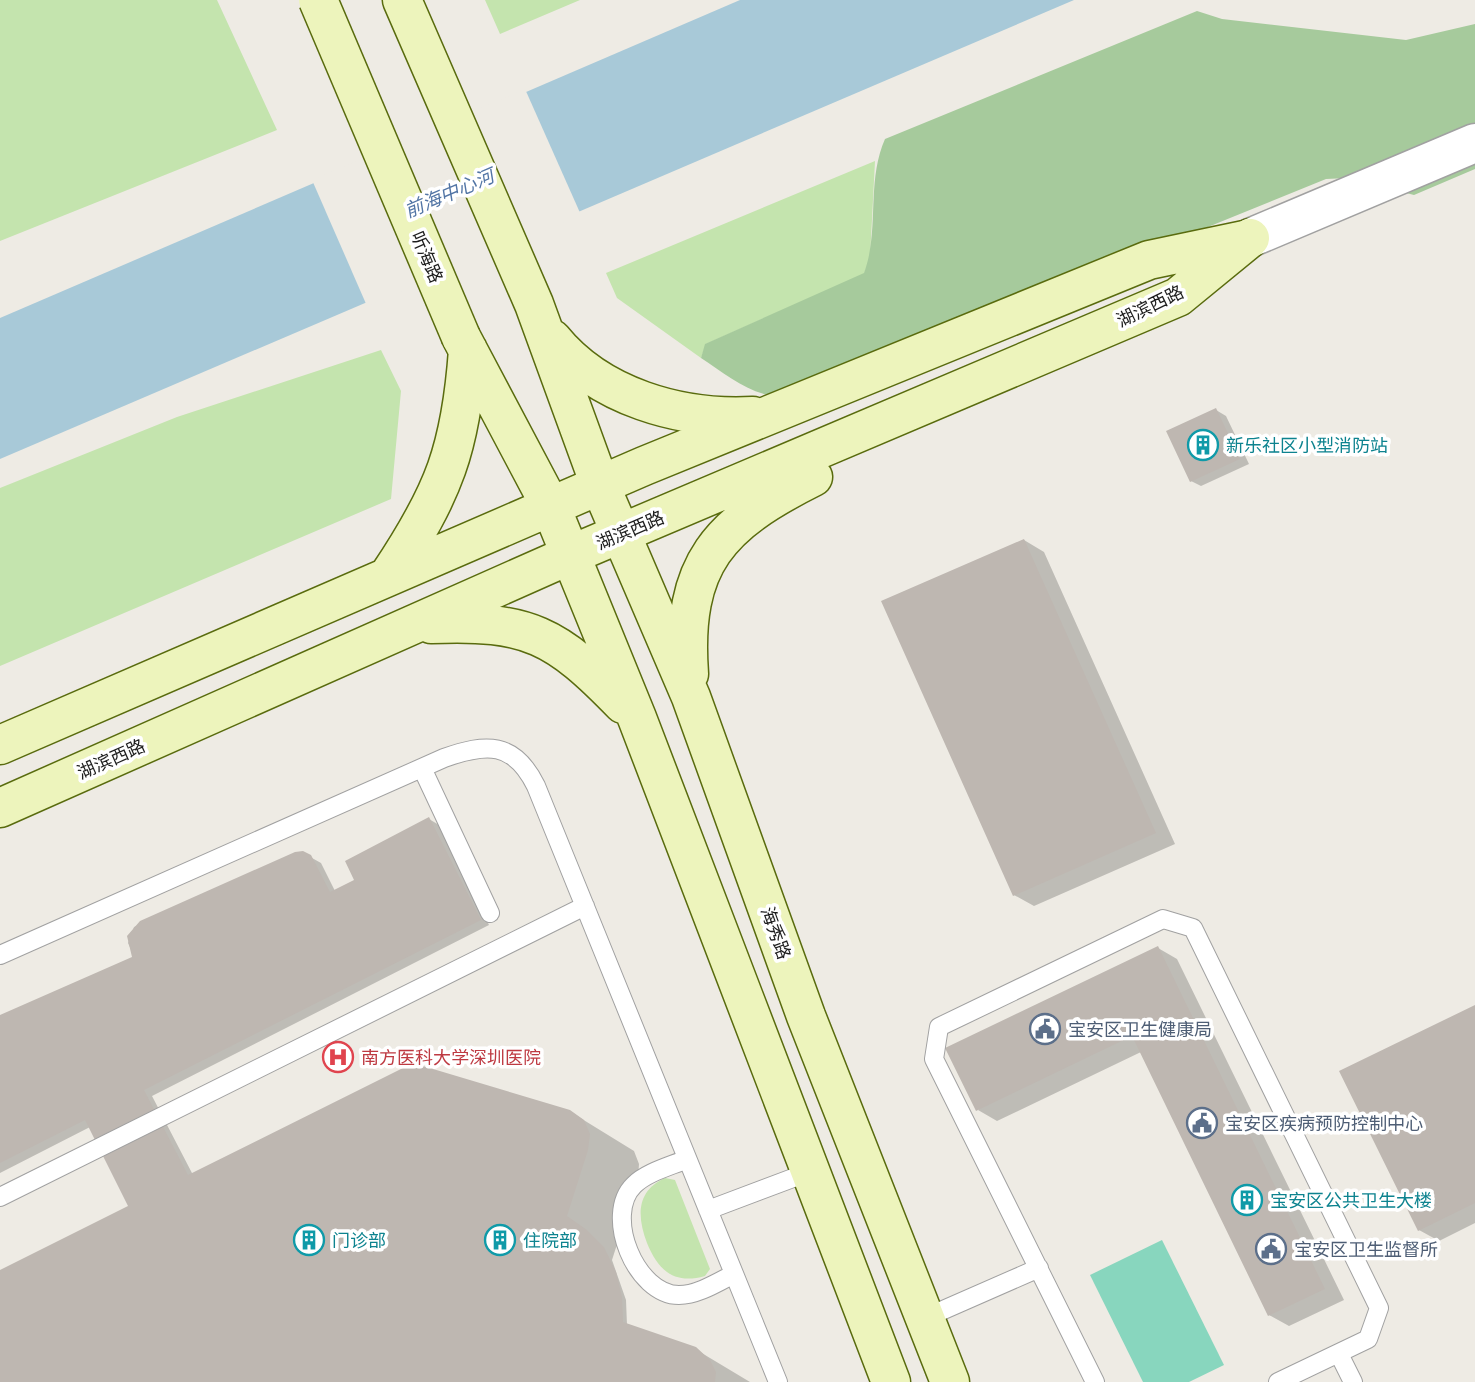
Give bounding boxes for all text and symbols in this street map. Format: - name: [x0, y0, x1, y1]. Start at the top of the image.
- water label: 前海中心河: [401, 162, 501, 223]
- street label: 听海路: [406, 228, 448, 286]
- street label: 湖滨西路: [1113, 280, 1187, 332]
- building icon: 新乐社区小型消防站: [1186, 428, 1220, 462]
- place label: 新乐社区小型消防站: [1226, 434, 1388, 457]
- street label: 湖滨西路: [592, 505, 668, 555]
- street label: 湖滨西路: [73, 734, 149, 784]
- street label: 海秀路: [756, 904, 796, 962]
- public building icon: 宝安区卫生健康局: [1028, 1012, 1062, 1046]
- place label: 宝安区卫生健康局: [1068, 1018, 1212, 1041]
- hospital icon: 南方医科大学深圳医院: [321, 1040, 355, 1074]
- place label: 南方医科大学深圳医院: [361, 1046, 541, 1069]
- public building icon: 宝安区疾病预防控制中心: [1185, 1106, 1219, 1140]
- place label: 宝安区疾病预防控制中心: [1225, 1112, 1423, 1135]
- building icon: 宝安区公共卫生大楼: [1230, 1183, 1264, 1217]
- place label: 宝安区公共卫生大楼: [1270, 1189, 1432, 1212]
- building icon: 门诊部: [292, 1223, 326, 1257]
- building icon: 住院部: [483, 1223, 517, 1257]
- place label: 门诊部: [332, 1229, 386, 1252]
- place label: 住院部: [523, 1229, 577, 1252]
- public building icon: 宝安区卫生监督所: [1254, 1232, 1288, 1266]
- place label: 宝安区卫生监督所: [1294, 1238, 1438, 1261]

